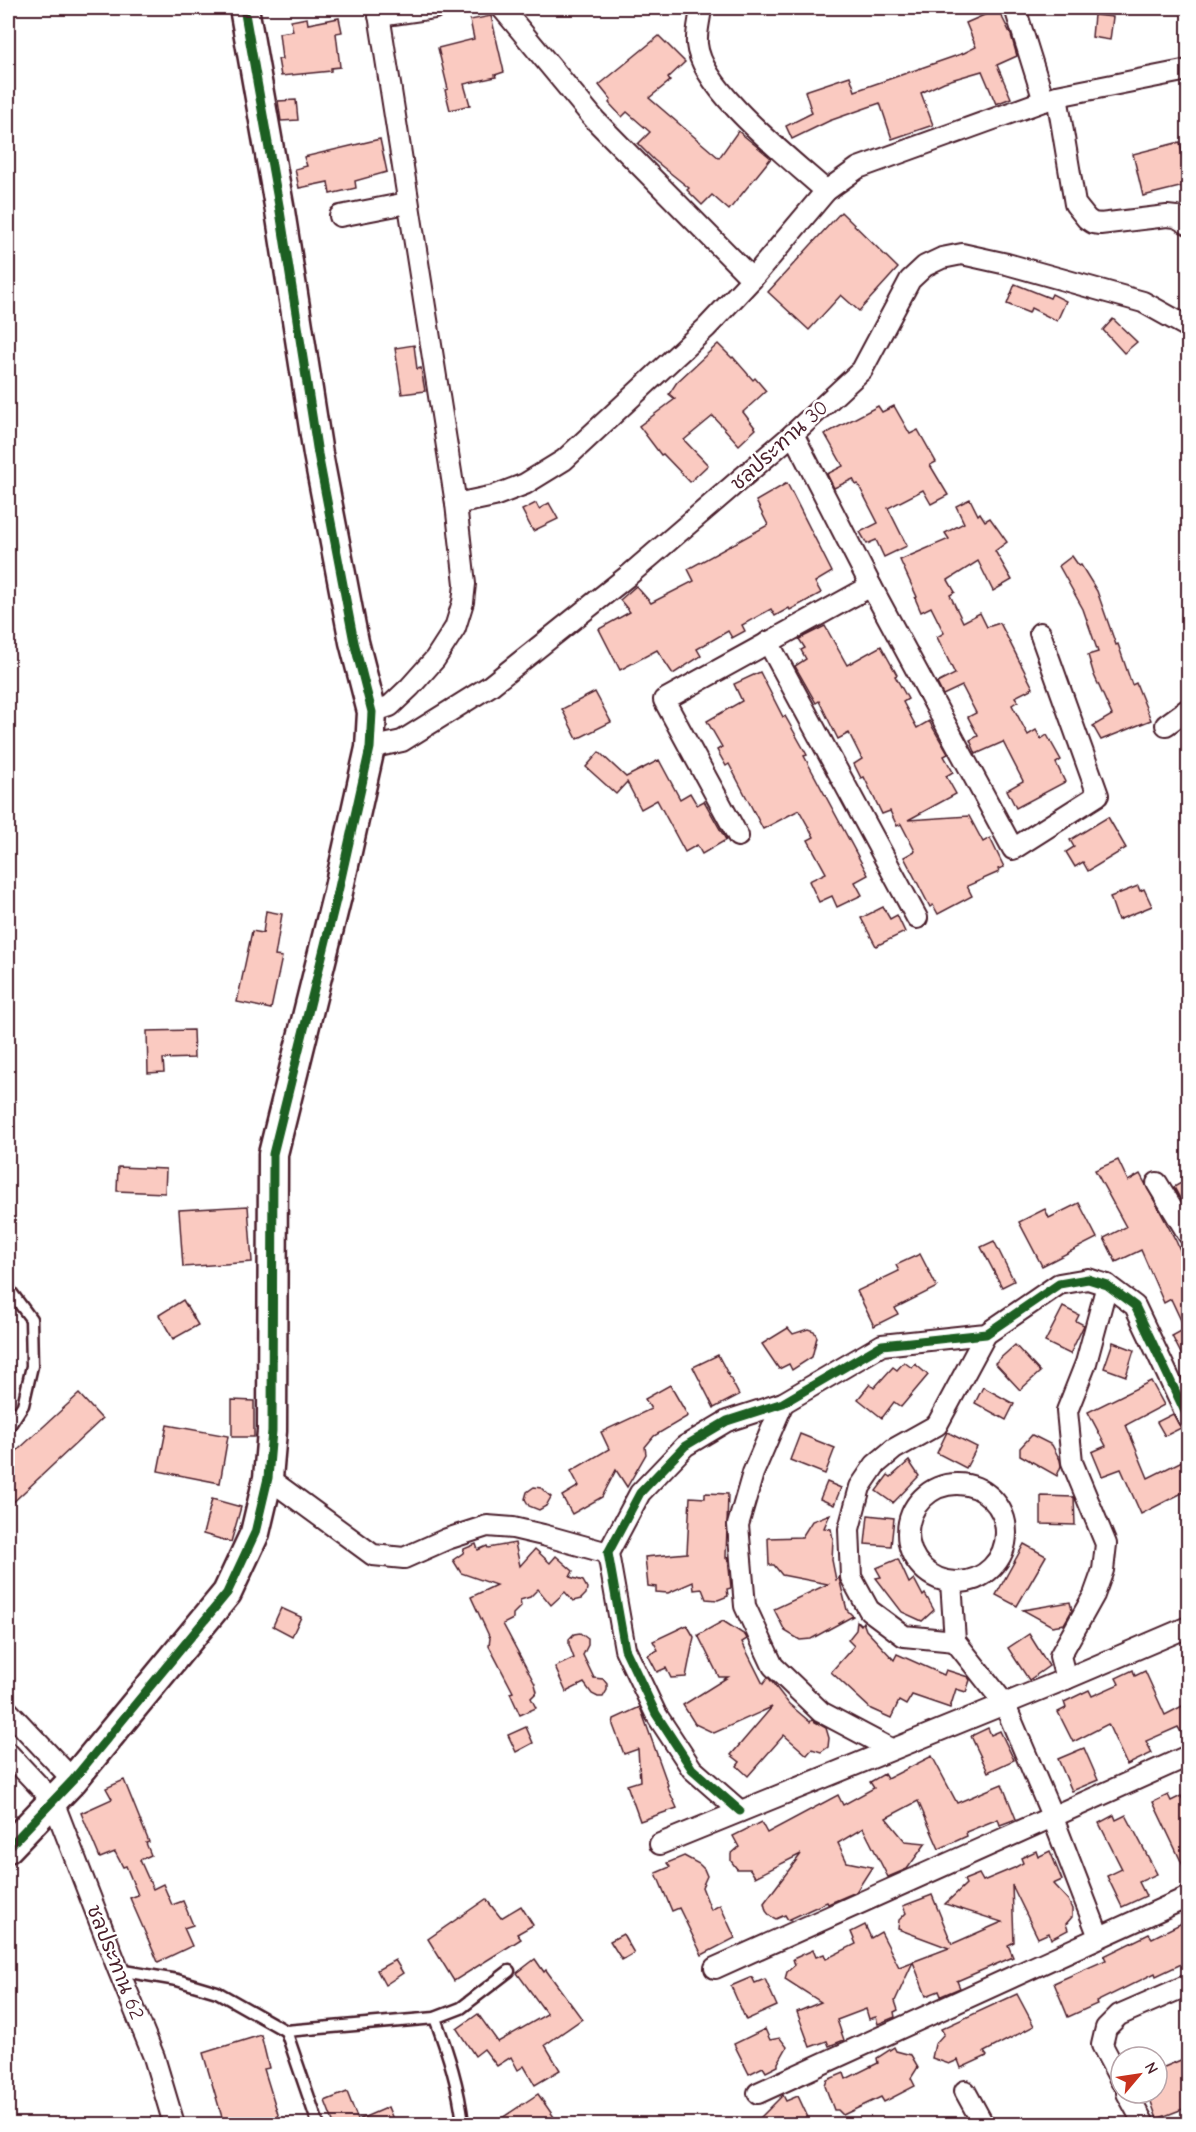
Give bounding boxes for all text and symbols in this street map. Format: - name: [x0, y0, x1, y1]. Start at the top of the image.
- street label: ชลประทาน 30: [726, 396, 833, 495]
- street label: ชลประทาน 62: [82, 1901, 149, 2023]
- north arrow: [1109, 2045, 1169, 2105]
- text: N: [1141, 2059, 1162, 2077]

